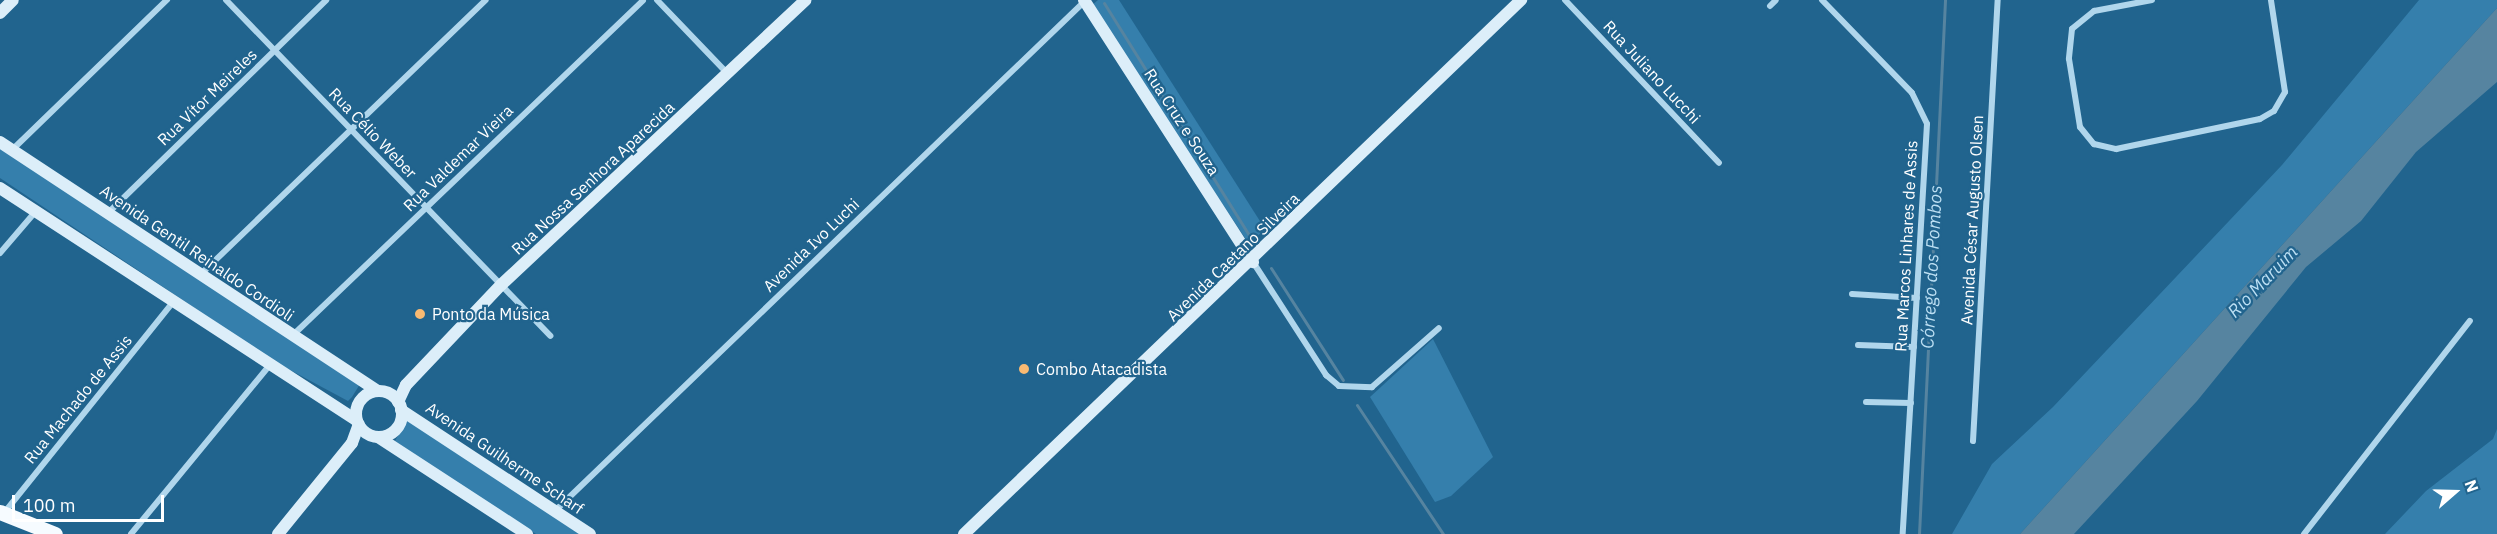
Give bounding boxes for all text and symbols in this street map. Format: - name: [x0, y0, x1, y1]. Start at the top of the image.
- street label: Rua Juliano Lucchi: [1599, 17, 1705, 127]
- street label: Rua Vítor Meireles: [153, 45, 261, 149]
- street label: Rua Cruz e Souza: [1140, 65, 1224, 179]
- street label: Rua Célio Weber: [325, 84, 421, 182]
- street label: Rua Nossa Senhora Aparecida: [508, 97, 678, 259]
- street label: Rua Valdemar Vieira: [399, 101, 517, 215]
- street label: Avenida César Augusto Olsen: [1957, 115, 1987, 325]
- street label: Rua Marcos Linhares de Assis: [1891, 140, 1921, 352]
- street label: Avenida Gentil Reinaldo Cordioli: [96, 181, 298, 325]
- water label: Córrego dos Pombos: [1917, 185, 1947, 349]
- street label: Avenida Caetano Silveira: [1163, 189, 1303, 325]
- street label: Avenida Ivo Luchi: [759, 194, 863, 296]
- water label: Rio Maruim: [2223, 242, 2303, 322]
- place label: Ponto da Música: [432, 304, 550, 324]
- marker: Ponto da Música: [413, 307, 427, 321]
- street label: Rua Machado de Assis: [20, 331, 136, 467]
- place label: Combo Atacadista: [1036, 359, 1167, 379]
- marker: Combo Atacadista: [1017, 362, 1031, 376]
- street label: Avenida Guilherme Scharf: [422, 398, 588, 518]
- north arrow: [2425, 462, 2485, 522]
- text: N: [2461, 477, 2483, 495]
- scale bar: [15, 483, 166, 521]
- text: 100 m: [23, 494, 75, 517]

